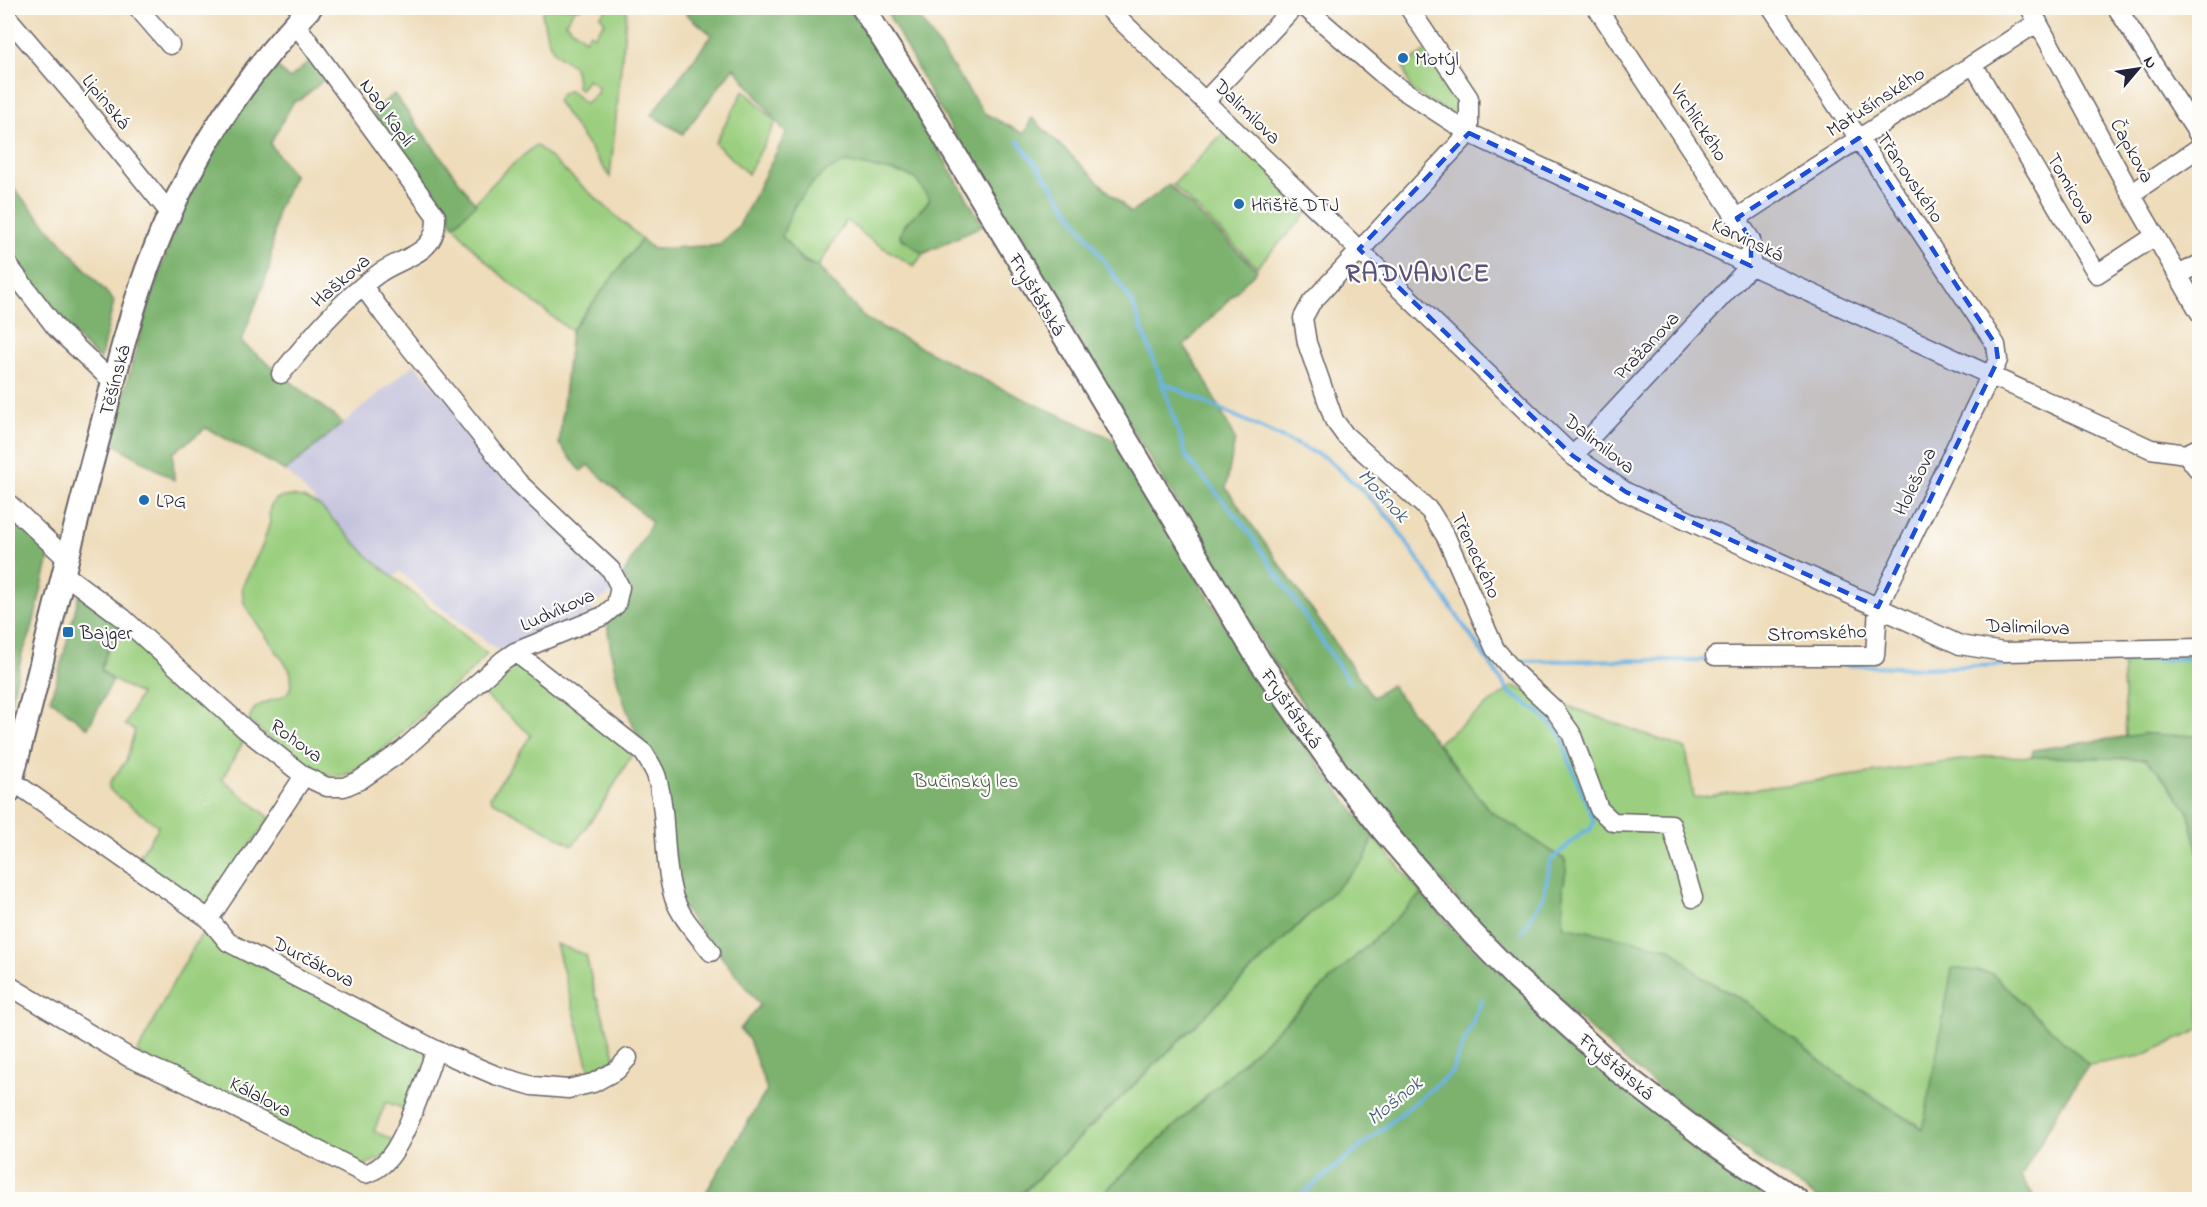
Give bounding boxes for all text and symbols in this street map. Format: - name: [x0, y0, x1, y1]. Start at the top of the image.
- north arrow: [2108, 39, 2168, 99]
- place label: Motýl: [1415, 46, 1459, 75]
- marker: Motýl: [1396, 51, 1410, 65]
- text: N: [2136, 52, 2163, 73]
- street label: Matušínského: [1821, 60, 1931, 146]
- street label: Lipinská: [74, 68, 137, 137]
- street label: Nad Kaplí: [351, 73, 421, 154]
- street label: Dalimilova: [1205, 73, 1286, 152]
- street label: Vrchlického: [1661, 78, 1734, 168]
- street label: Čapkova: [2101, 114, 2160, 189]
- street label: Třanovského: [1868, 127, 1950, 230]
- street label: Tomicova: [2038, 148, 2102, 230]
- place label: Hřiště DTJ: [1251, 192, 1339, 221]
- marker: Hřiště DTJ: [1232, 197, 1246, 211]
- street label: Karvinská: [1706, 212, 1788, 271]
- street label: Haškova: [306, 248, 378, 316]
- street label: Fryštátská: [999, 248, 1072, 342]
- district label: RADVANICE: [1346, 256, 1490, 294]
- street label: Pražanova: [1608, 306, 1688, 388]
- street label: Těšínská: [93, 342, 140, 419]
- street label: Dalimilova: [1556, 407, 1640, 482]
- street label: Holešova: [1887, 443, 1945, 521]
- water label: Mošnok: [1350, 463, 1416, 531]
- place label: LPG: [156, 488, 186, 517]
- marker: LPG: [137, 493, 151, 507]
- street label: Třeneckého: [1442, 508, 1507, 604]
- street label: Ludvíkova: [516, 582, 600, 641]
- street label: Dalimilova: [1985, 613, 2070, 644]
- street label: Stromského: [1767, 618, 1867, 651]
- place label: Bajger: [79, 620, 133, 650]
- marker: Bajger: [61, 625, 75, 639]
- street label: Fryštátská: [1251, 663, 1328, 755]
- street label: Rohova: [263, 713, 328, 771]
- park label: Bučinský les: [913, 768, 1018, 797]
- street label: Durčákova: [266, 930, 359, 996]
- street label: Fryštátská: [1570, 1027, 1660, 1108]
- water label: Mošnok: [1361, 1069, 1430, 1133]
- street label: Kálalova: [224, 1070, 296, 1126]

